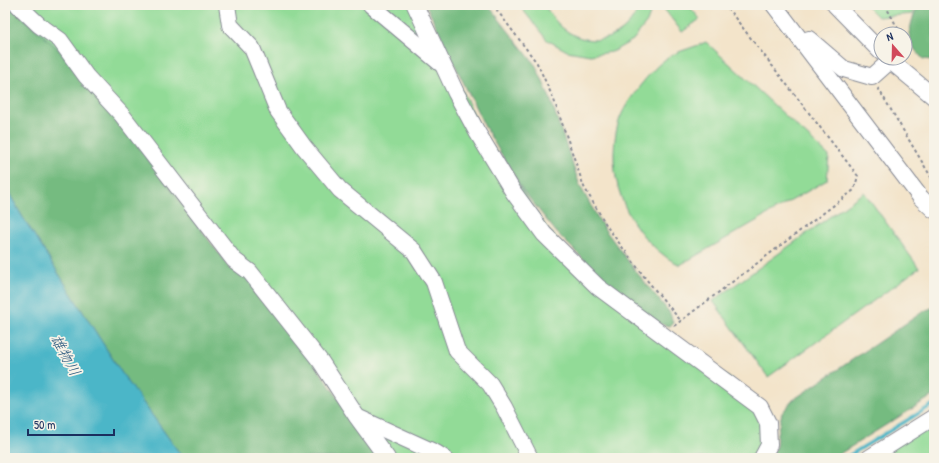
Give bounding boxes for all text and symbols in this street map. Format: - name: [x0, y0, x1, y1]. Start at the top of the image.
- north arrow: [873, 26, 913, 66]
- text: N: [884, 29, 895, 44]
- water label: 雄物川: [46, 330, 86, 380]
- scale bar: [28, 411, 114, 437]
- text: 50 m: [34, 416, 55, 433]

